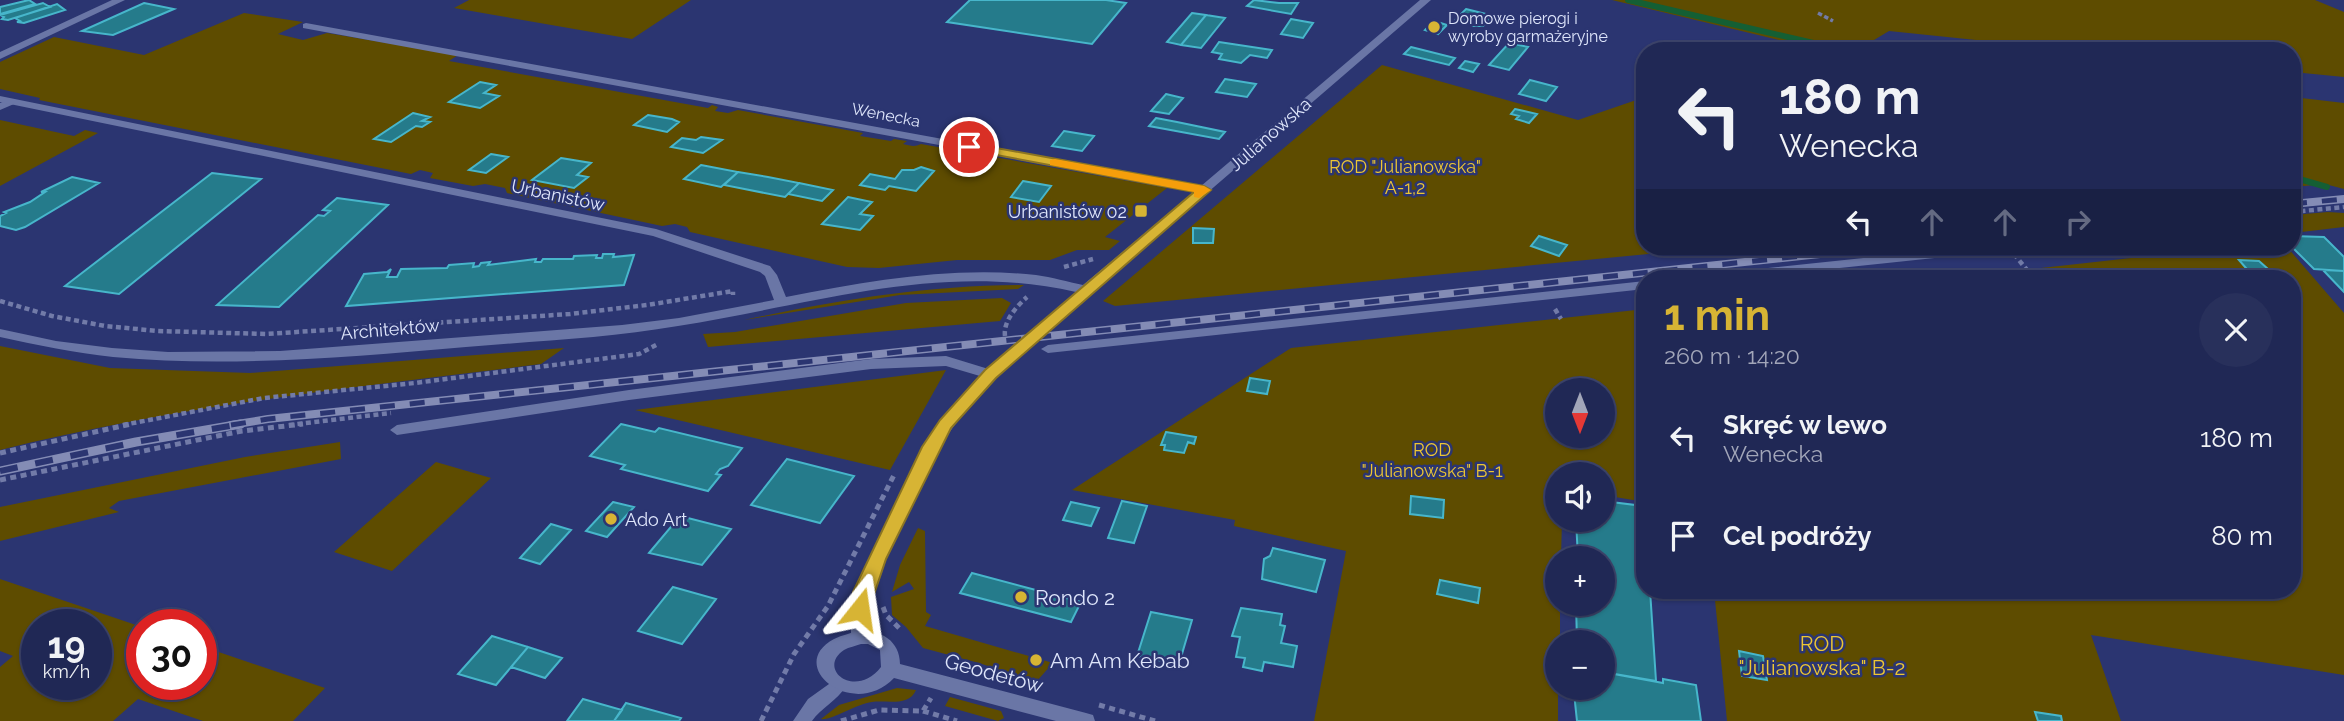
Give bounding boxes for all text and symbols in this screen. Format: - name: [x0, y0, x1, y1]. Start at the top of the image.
- place label: Domowe pierogi i wyroby garmażeryjne: [1448, 9, 1608, 46]
- marker: Domowe pierogi i wyroby garmażeryjne: [1426, 19, 1442, 35]
- text: 180 m: [1779, 68, 1920, 125]
- icon: left: [1664, 70, 1755, 161]
- street label: Julianowska: [1225, 93, 1315, 175]
- street label: Wenecka: [850, 99, 922, 131]
- pin: [939, 117, 999, 177]
- text: Wenecka: [1779, 127, 1918, 164]
- icon: arrive: [950, 128, 988, 166]
- park label: ROD "Julianowska" A-1,2: [1329, 156, 1481, 198]
- street label: Urbanistów: [509, 175, 607, 215]
- place label: Urbanistów 02: [1008, 201, 1127, 222]
- marker: Urbanistów 02: [1133, 203, 1149, 219]
- icon: left: [1840, 203, 1878, 241]
- icon: ahead: [1913, 203, 1951, 241]
- icon: ahead: [1986, 203, 2024, 241]
- icon: right: [2059, 203, 2097, 241]
- text: 1 min: [1664, 291, 1770, 340]
- button: close: [2199, 293, 2273, 367]
- street label: Architektów: [340, 314, 441, 344]
- text: 260 m · 14:20: [1664, 342, 1800, 369]
- north arrow: [1545, 378, 1615, 448]
- map controls: [1545, 378, 1615, 700]
- text: Skręć w lewo: [1723, 410, 1887, 440]
- icon: left: [1664, 419, 1702, 457]
- text: 180 m: [2200, 423, 2273, 453]
- park label: ROD "Julianowska" B-1: [1361, 439, 1503, 481]
- text: Wenecka: [1723, 440, 1823, 467]
- button: sound: [1545, 462, 1615, 532]
- place label: Ado Art: [625, 509, 687, 530]
- marker: Ado Art: [603, 511, 619, 527]
- icon: arrive: [1664, 517, 1702, 555]
- text: Cel podróży: [1723, 521, 1872, 551]
- text: 80 m: [2211, 521, 2273, 551]
- button: +: [1545, 546, 1615, 616]
- position arrow: [823, 572, 897, 646]
- place label: Rondo 2: [1035, 585, 1115, 610]
- marker: Rondo 2: [1013, 589, 1029, 605]
- speed limit sign: 30: [126, 609, 217, 700]
- text: 19: [48, 625, 85, 666]
- button: −: [1545, 630, 1615, 700]
- park label: ROD "Julianowska" B-2: [1739, 631, 1905, 680]
- street label: Geodetów: [942, 648, 1046, 698]
- place label: Am Am Kebab: [1050, 648, 1190, 673]
- marker: Am Am Kebab: [1028, 652, 1044, 668]
- text: km/h: [43, 661, 90, 682]

